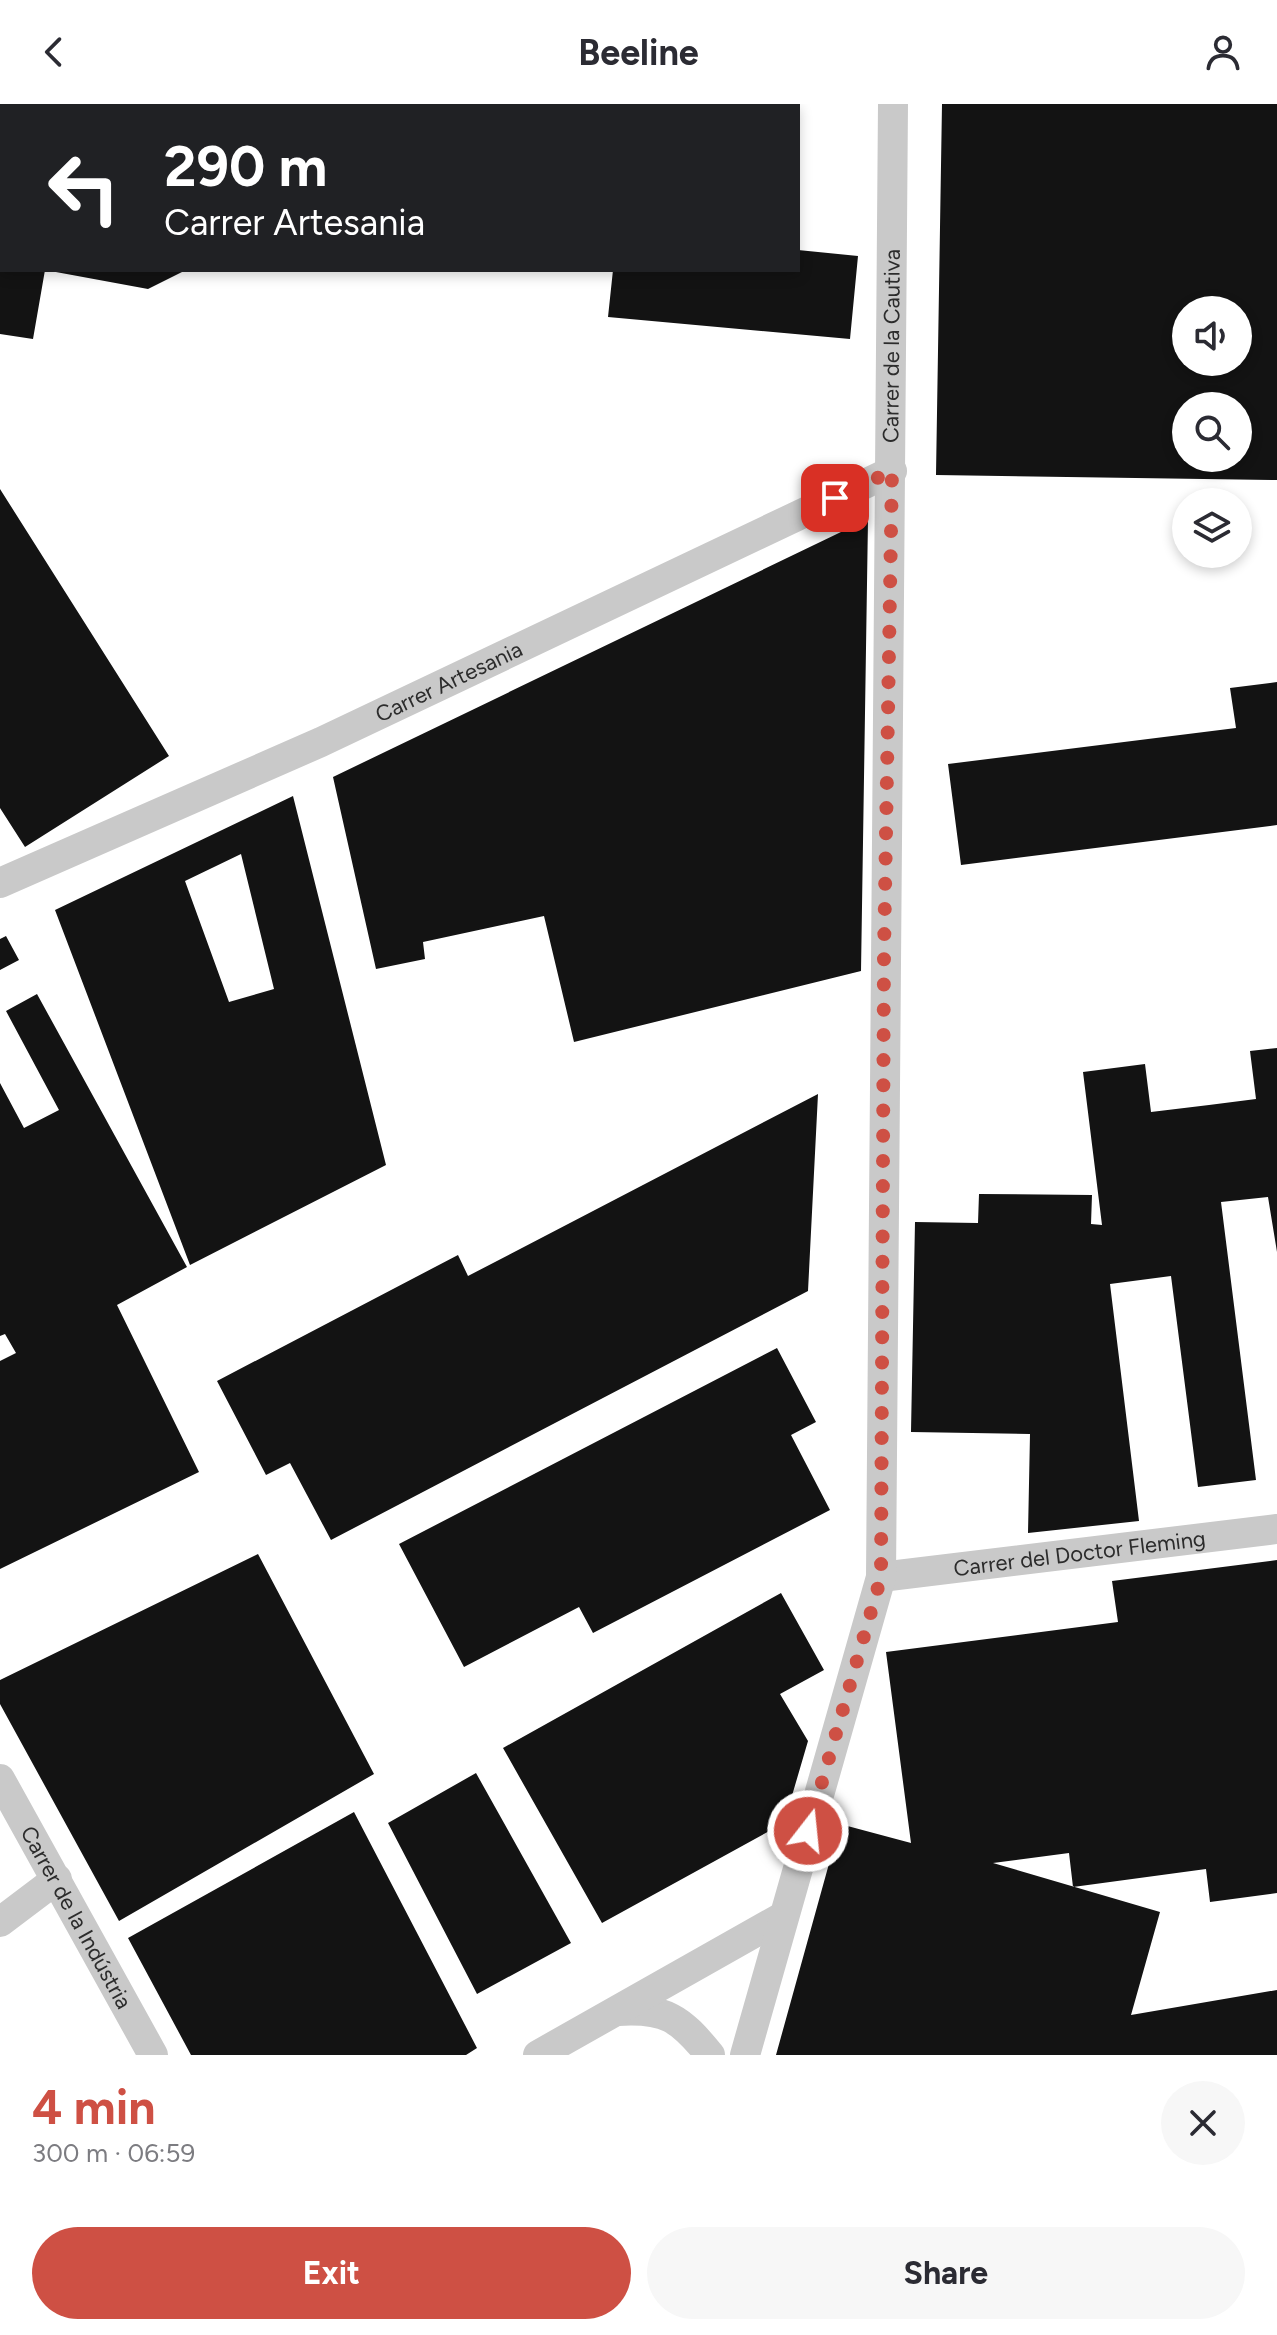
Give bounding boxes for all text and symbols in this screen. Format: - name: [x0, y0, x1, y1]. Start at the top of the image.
- icon: back: [32, 30, 76, 74]
- icon: person: [1201, 30, 1245, 74]
- text: Beeline: [578, 31, 699, 74]
- text: 290 m: [164, 133, 327, 200]
- icon: left: [32, 136, 136, 240]
- text: Carrer Artesania: [164, 201, 425, 244]
- street label: Carrer de la Cautiva: [877, 249, 905, 443]
- map controls: [1172, 296, 1252, 568]
- button: sound: [1172, 296, 1252, 376]
- button: search: [1172, 392, 1252, 472]
- pin: [801, 464, 869, 532]
- icon: arrive: [813, 476, 857, 520]
- button: layers: [1172, 488, 1252, 568]
- street label: Carrer Artesania: [371, 635, 527, 728]
- street label: Carrer del Doctor Fleming: [952, 1524, 1207, 1582]
- position arrow: [766, 1789, 850, 1873]
- street label: Carrer de la Indústria: [15, 1821, 138, 2013]
- text: 4 min: [32, 2078, 156, 2136]
- button: close: [1161, 2081, 1245, 2165]
- text: 300 m · 06:59: [32, 2137, 195, 2169]
- button: Exit: [32, 2227, 631, 2319]
- button: Share: [647, 2227, 1245, 2319]

